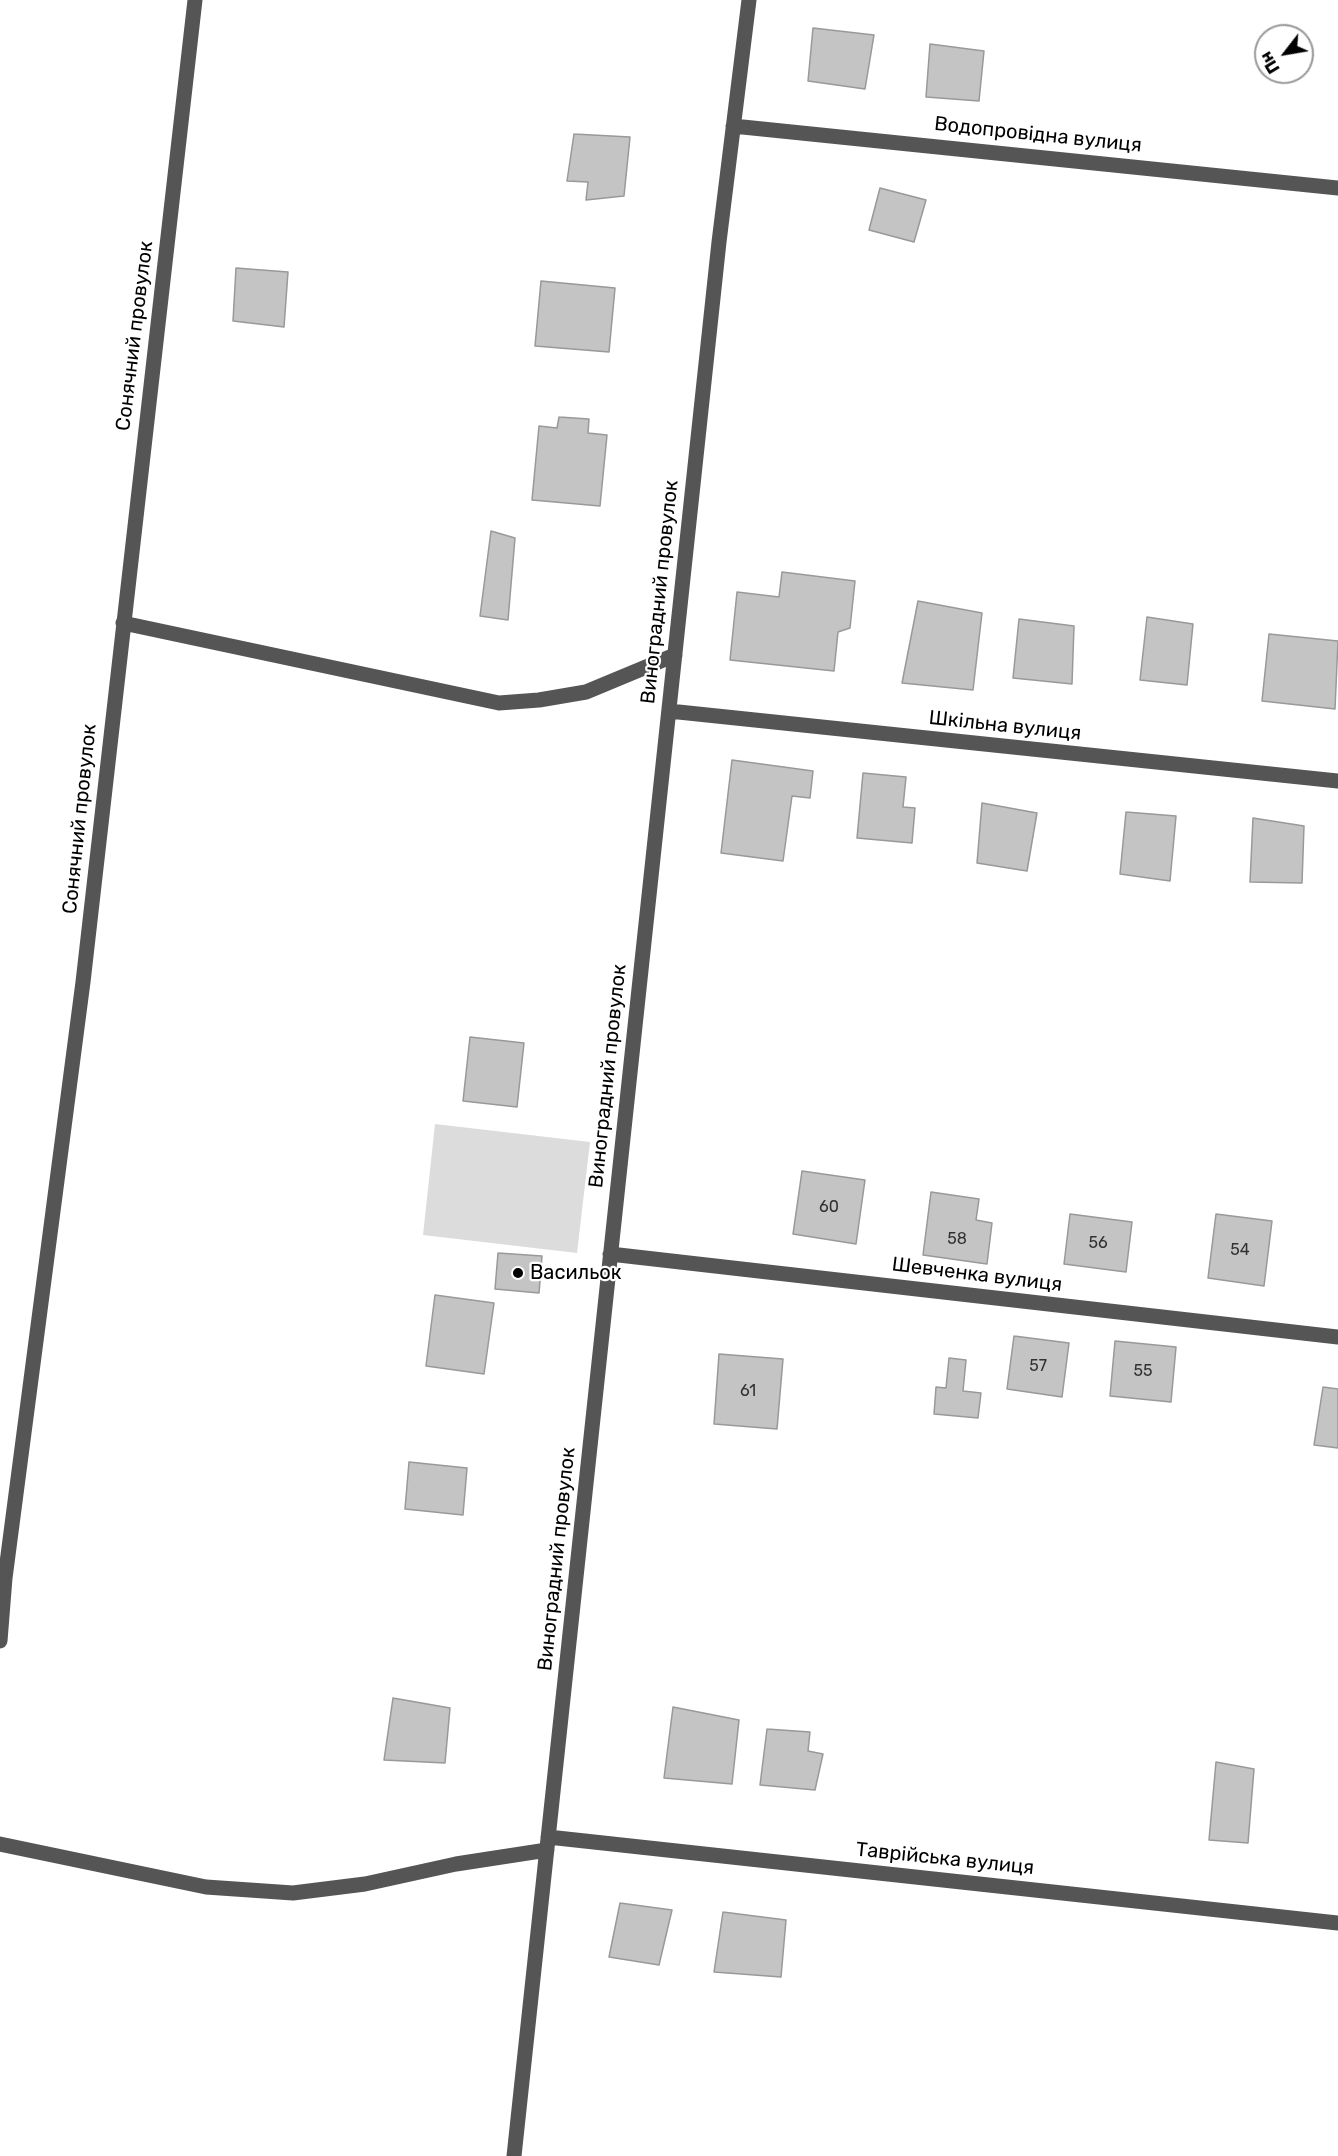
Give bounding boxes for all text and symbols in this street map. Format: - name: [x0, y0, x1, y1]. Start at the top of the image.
- north arrow: [1254, 24, 1314, 84]
- text: Пн: [1256, 48, 1284, 77]
- street label: Водопровідна вулиця: [933, 112, 1143, 158]
- street label: Сонячний провулок: [111, 240, 159, 432]
- street label: Виноградний провулок: [636, 479, 684, 705]
- street label: Шкільна вулиця: [928, 706, 1082, 746]
- street label: Сонячний провулок: [58, 723, 102, 915]
- street label: Виноградний провулок: [584, 963, 632, 1189]
- house number: 60: [819, 1197, 839, 1217]
- house number: 58: [947, 1229, 967, 1249]
- house number: 56: [1088, 1233, 1108, 1253]
- house number: 54: [1230, 1240, 1250, 1260]
- street label: Шевченка вулиця: [891, 1253, 1063, 1297]
- place label: Васильок: [530, 1261, 621, 1285]
- marker: Васильок: [511, 1266, 525, 1280]
- house number: 57: [1029, 1356, 1047, 1376]
- house number: 55: [1133, 1361, 1153, 1381]
- house number: 61: [740, 1381, 756, 1401]
- street label: Виноградний провулок: [533, 1446, 581, 1672]
- street label: Таврійська вулиця: [855, 1838, 1035, 1880]

